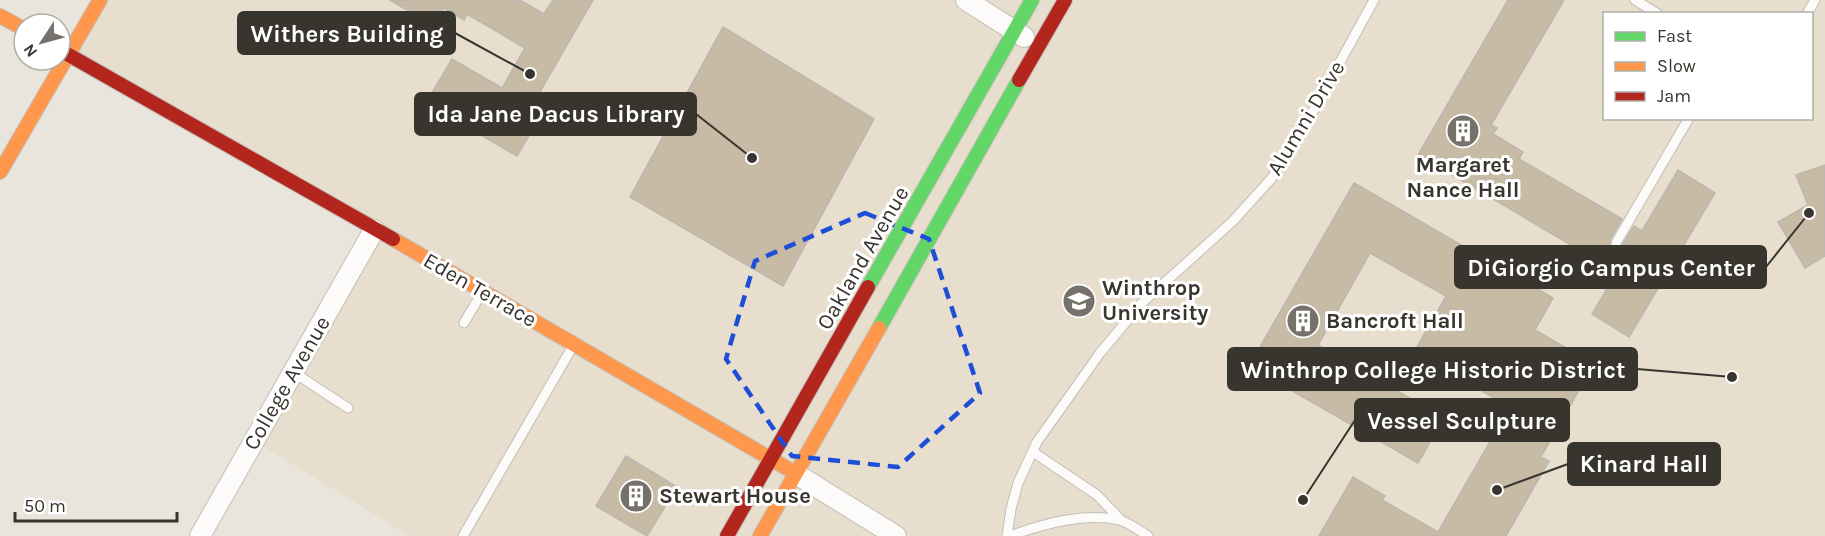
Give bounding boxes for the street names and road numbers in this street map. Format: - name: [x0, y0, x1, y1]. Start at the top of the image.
- street label: Alumni Drive: [1262, 56, 1350, 180]
- street label: Oakland Avenue: [812, 182, 914, 334]
- street label: Eden Terrace: [419, 247, 541, 333]
- street label: College Avenue: [238, 311, 336, 455]

